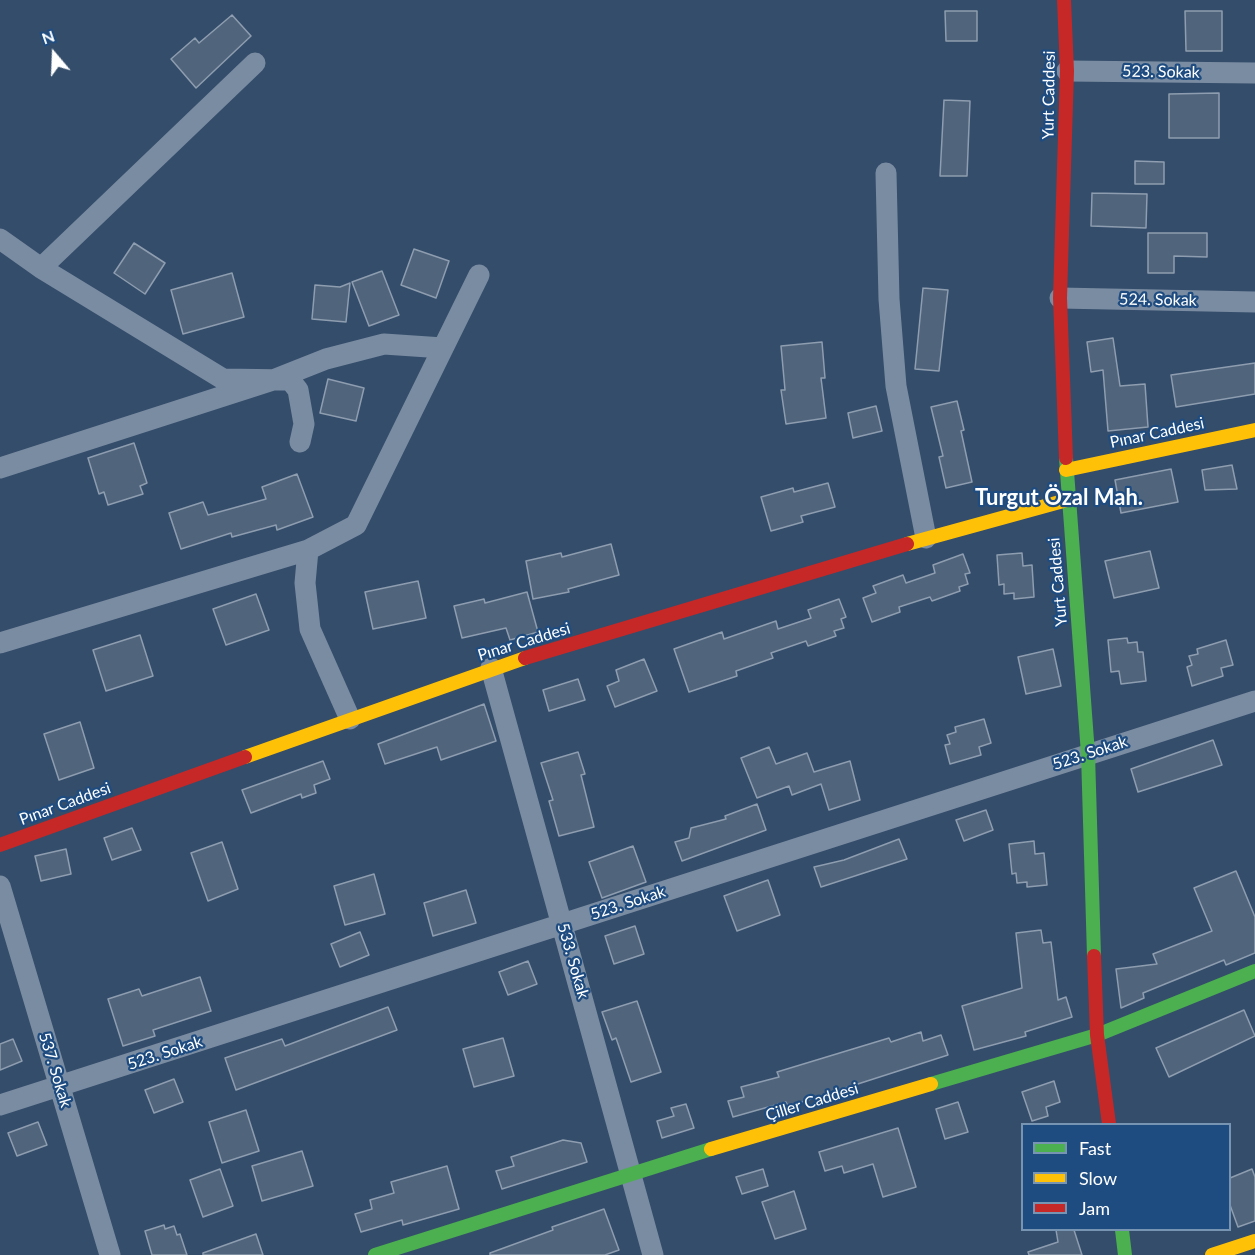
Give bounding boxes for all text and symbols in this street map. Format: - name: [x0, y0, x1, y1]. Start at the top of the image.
- north arrow: [24, 24, 84, 84]
- text: N: [39, 26, 57, 47]
- street label: Yurt Caddesi: [1039, 50, 1059, 140]
- street label: 523. Sokak: [1122, 62, 1200, 82]
- street label: 524. Sokak: [1119, 290, 1197, 310]
- street label: Pınar Caddesi: [1108, 414, 1206, 452]
- district label: Turgut Özal Mah.: [975, 485, 1143, 511]
- street label: Yurt Caddesi: [1045, 537, 1071, 627]
- street label: Pınar Caddesi: [475, 619, 573, 665]
- street label: 523. Sokak: [1050, 732, 1130, 774]
- street label: Pınar Caddesi: [17, 779, 113, 829]
- street label: 523. Sokak: [588, 882, 668, 924]
- street label: 533. Sokak: [553, 921, 593, 1001]
- street label: 537. Sokak: [34, 1030, 76, 1110]
- street label: 523. Sokak: [125, 1032, 205, 1074]
- street label: Çiller Caddesi: [763, 1079, 861, 1125]
- legend: [1021, 1123, 1231, 1231]
- text: Fast: [1079, 1137, 1111, 1159]
- text: Slow: [1079, 1167, 1117, 1189]
- text: Jam: [1079, 1197, 1110, 1219]

